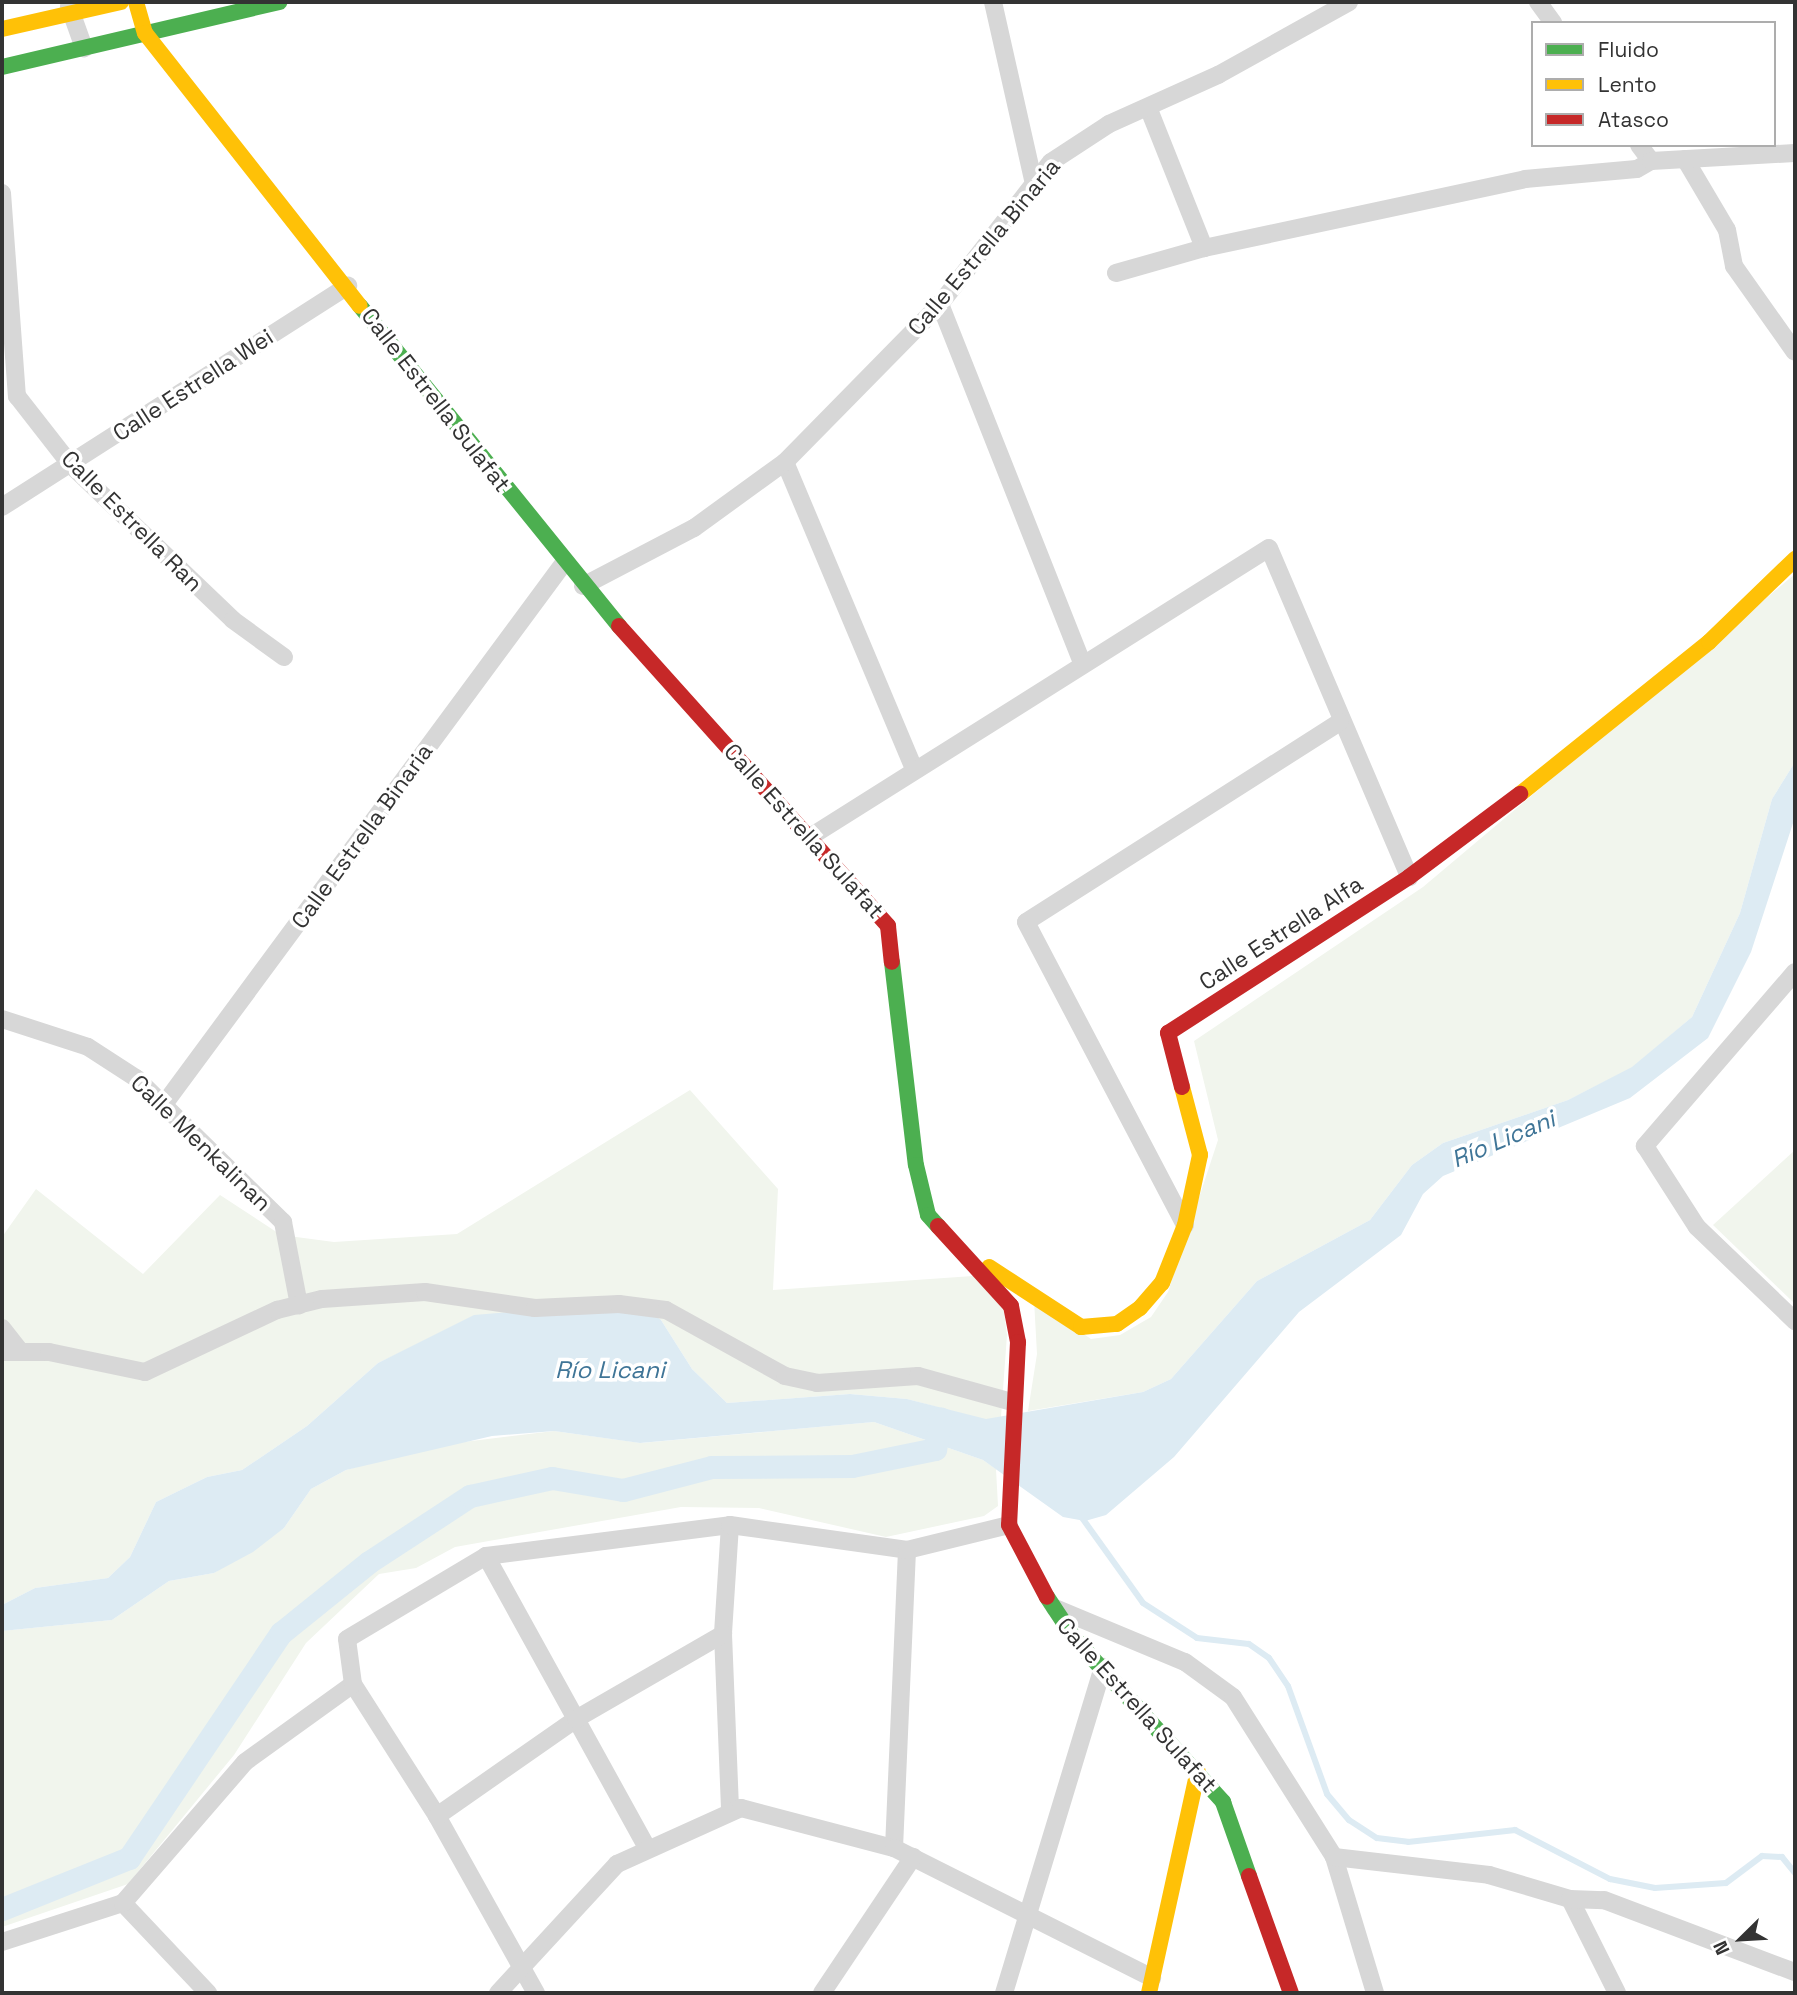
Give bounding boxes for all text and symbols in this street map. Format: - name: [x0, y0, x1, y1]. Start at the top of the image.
- legend: [1531, 21, 1776, 147]
- text: Fluido: [1598, 36, 1659, 63]
- text: Lento: [1598, 71, 1657, 98]
- text: Atasco: [1598, 106, 1669, 133]
- street label: Calle Estrella Binaria: [902, 153, 1066, 341]
- street label: Calle Estrella Sulafat: [356, 303, 516, 497]
- street label: Calle Estrella Wei: [108, 323, 278, 447]
- street label: Calle Estrella Ran: [56, 445, 208, 597]
- street label: Calle Estrella Binaria: [286, 738, 438, 934]
- street label: Calle Estrella Sulafat: [718, 738, 890, 924]
- street label: Calle Estrella Alfa: [1194, 870, 1368, 996]
- street label: Calle Menkalinan: [125, 1069, 277, 1217]
- water label: Río Licani: [1447, 1104, 1559, 1174]
- water label: Río Licani: [555, 1356, 665, 1384]
- street label: Calle Estrella Sulafat: [1051, 1612, 1223, 1798]
- north arrow: [1706, 1904, 1776, 1974]
- text: N: [1707, 1937, 1735, 1959]

